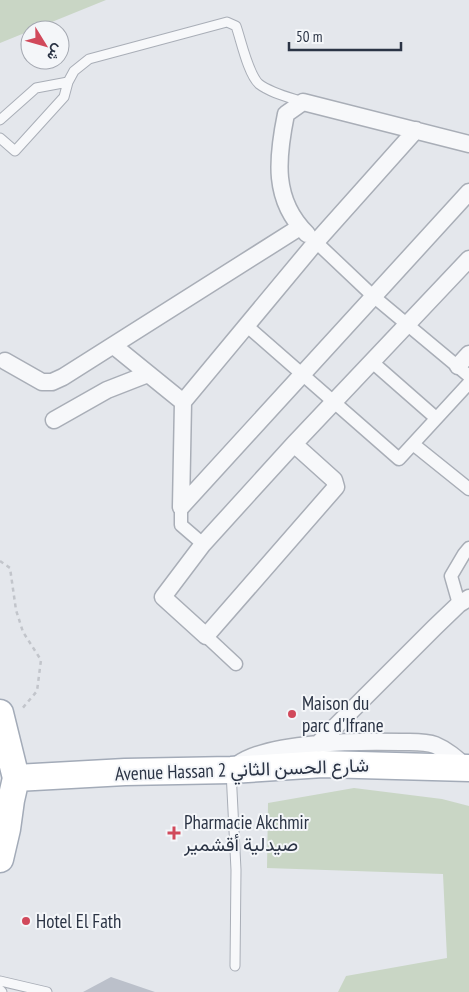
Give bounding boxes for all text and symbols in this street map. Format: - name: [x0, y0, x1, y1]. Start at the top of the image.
- north arrow: [20, 20, 70, 70]
- scale bar: [289, 20, 402, 52]
- text: 50 m: [296, 27, 322, 46]
- text: ش: [43, 41, 68, 65]
- place label: Maison du parc d'Ifrane: [302, 691, 384, 737]
- marker: Maison du parc d'Ifrane: [286, 708, 298, 720]
- street label: Avenue Hassan 2 شارع الحسن الثاني: [115, 753, 369, 789]
- place label: Pharmacie Akchmir صيدلية أقشمير: [183, 810, 310, 856]
- marker: Pharmacie Akchmir صيدلية أقشمير: [168, 827, 180, 839]
- place label: Hotel El Fath: [36, 909, 121, 933]
- marker: Hotel El Fath: [20, 915, 32, 927]

